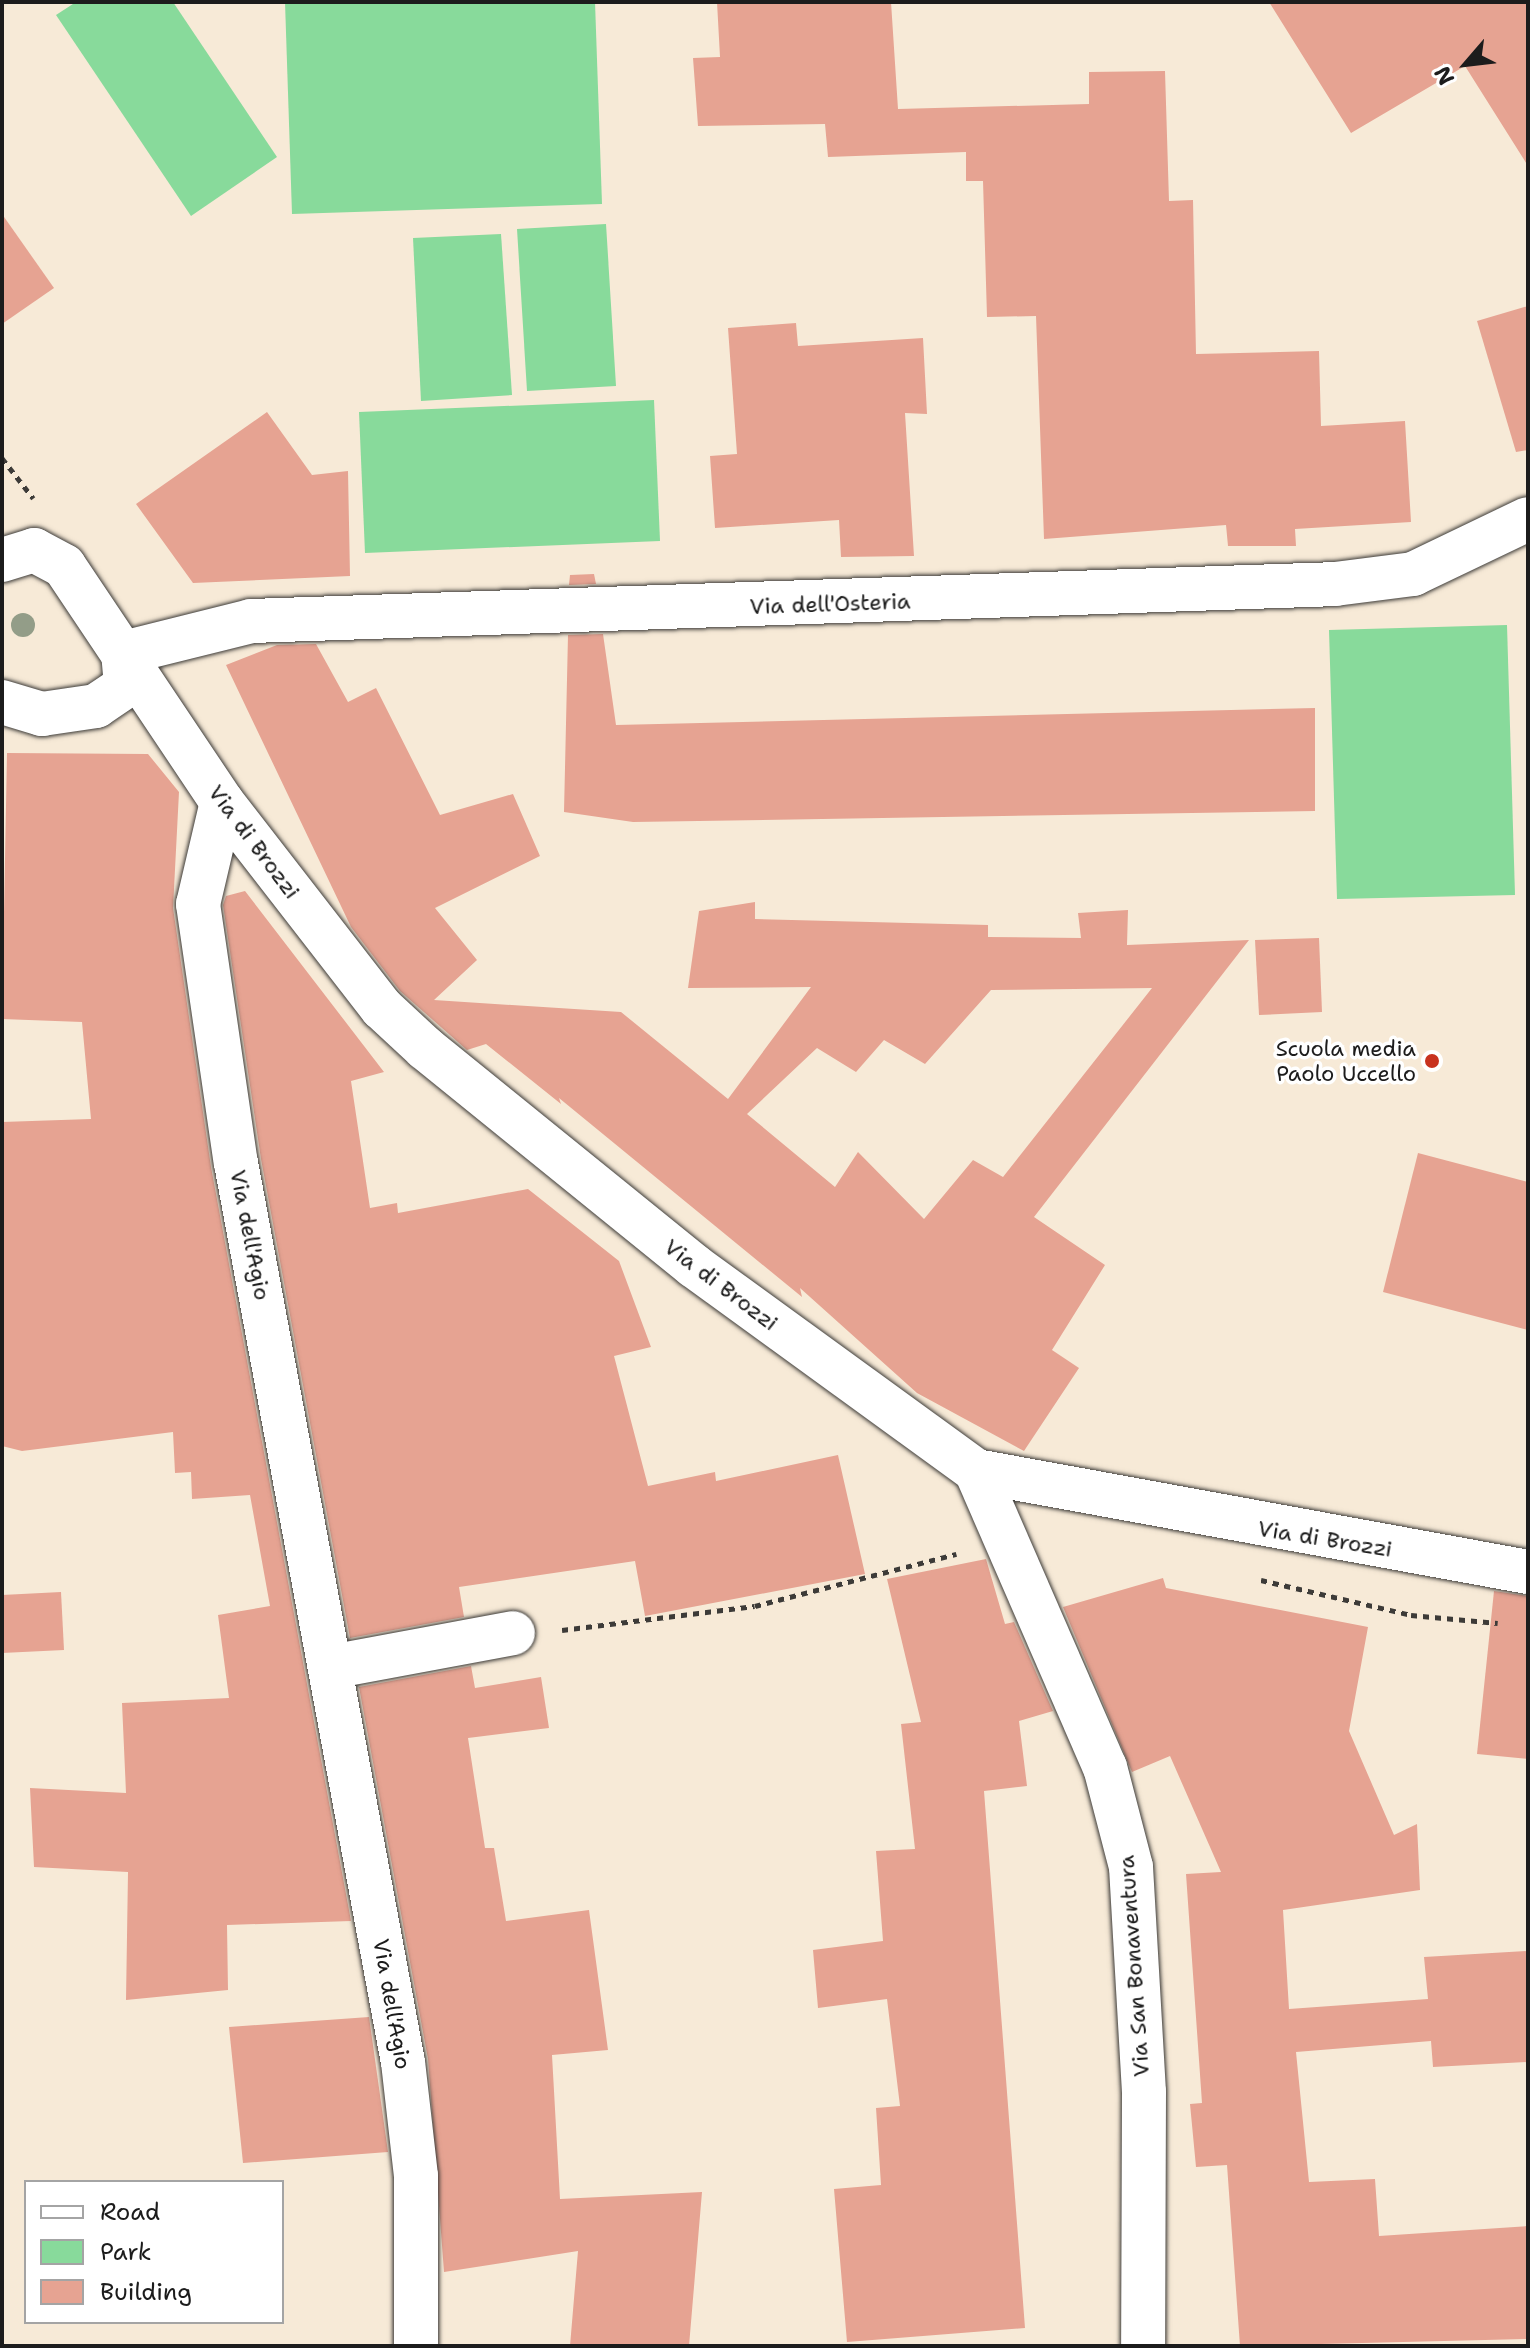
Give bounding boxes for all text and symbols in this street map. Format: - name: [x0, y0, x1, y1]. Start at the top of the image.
- north arrow: [1426, 24, 1506, 104]
- text: N: [1427, 61, 1461, 90]
- street label: Via dell'Osteria: [749, 588, 911, 620]
- street label: Via di Brozzi: [203, 780, 305, 904]
- place label: Scuola media Paolo Uccello: [1276, 1035, 1416, 1086]
- marker: Scuola media Paolo Uccello: [1423, 1052, 1441, 1070]
- street label: Via dell'Agio: [224, 1168, 276, 1302]
- street label: Via di Brozzi: [659, 1234, 783, 1336]
- street label: Via di Brozzi: [1256, 1515, 1394, 1563]
- street label: Via San Bonaventura: [1113, 1854, 1155, 2078]
- street label: Via dell'Agio: [368, 1937, 416, 2071]
- legend: [24, 2180, 284, 2324]
- text: Road: [100, 2196, 160, 2228]
- text: Park: [100, 2236, 152, 2268]
- text: Building: [100, 2276, 192, 2308]

